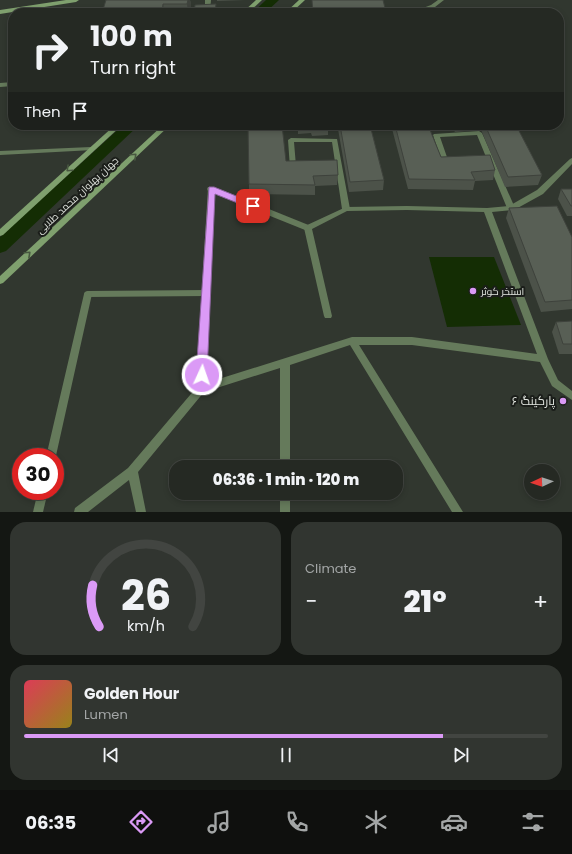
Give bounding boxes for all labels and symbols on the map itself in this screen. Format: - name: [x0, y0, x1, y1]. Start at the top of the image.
- street label: جهان پهلوان محمد طلایی: [33, 153, 122, 237]
- one-way arrow: [129, 154, 136, 161]
- one-way arrow: [66, 165, 74, 172]
- pin: [236, 189, 270, 223]
- one-way arrow: [23, 251, 31, 259]
- place label: استخر کوثر: [480, 284, 524, 299]
- marker: استخر کوثر: [468, 286, 478, 296]
- position arrow: [181, 354, 223, 396]
- place label: پارکینگ ۶: [512, 392, 556, 410]
- marker: پارکینگ ۶: [558, 396, 568, 406]
- speed limit sign: 30: [12, 448, 64, 500]
- north arrow: [524, 464, 560, 500]

